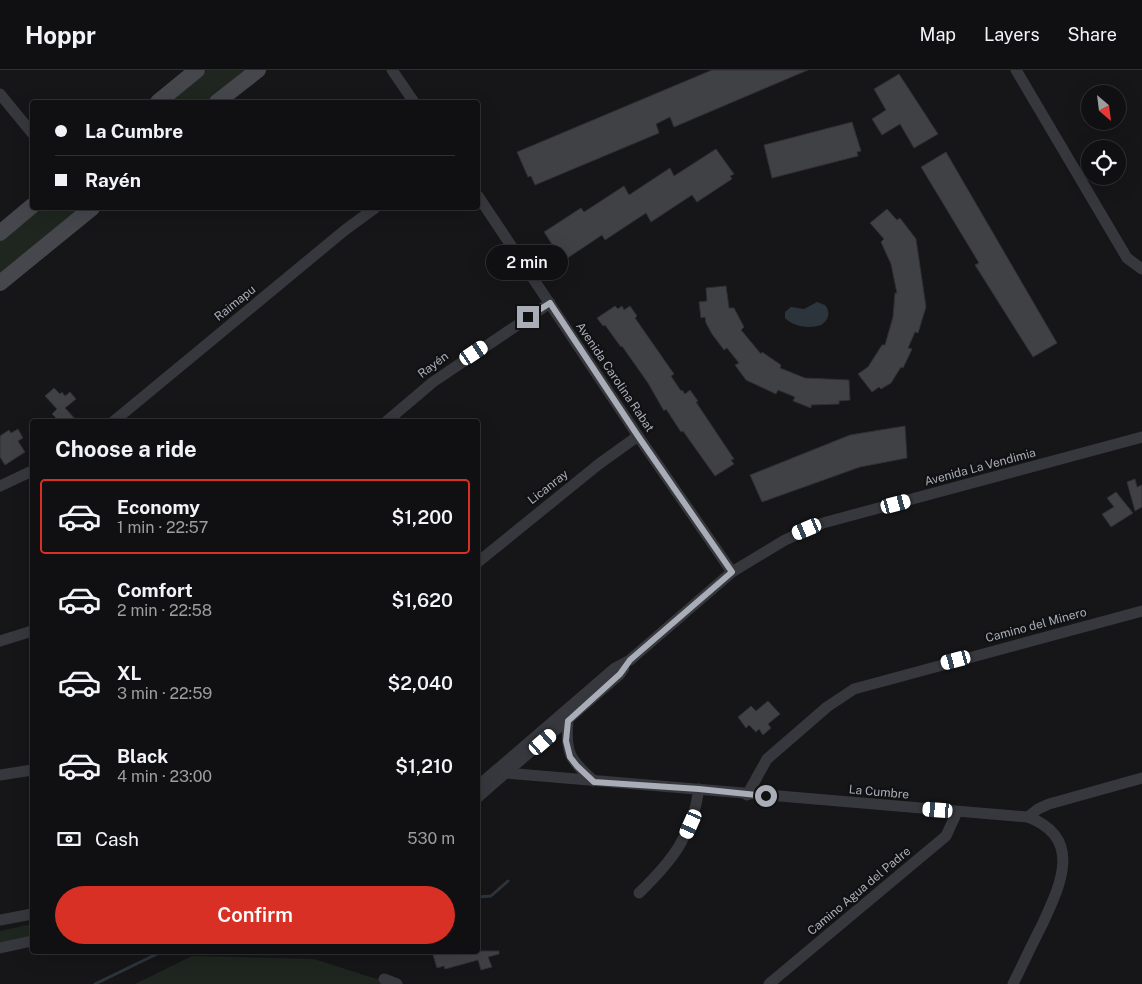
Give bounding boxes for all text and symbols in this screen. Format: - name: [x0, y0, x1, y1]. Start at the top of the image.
- text: Hoppr: [25, 21, 96, 49]
- text: Map: [920, 24, 956, 45]
- text: Layers: [984, 24, 1040, 45]
- text: Share: [1068, 24, 1117, 45]
- north arrow: [1081, 85, 1126, 130]
- map controls: [1081, 85, 1126, 185]
- text: La Cumbre: [85, 120, 183, 142]
- button: locate: [1081, 140, 1126, 185]
- text: Rayén: [85, 169, 141, 191]
- callout: 2 min: [487, 244, 569, 280]
- text: 2 min: [506, 253, 548, 272]
- street label: Raimapu: [212, 282, 258, 324]
- route end: [517, 306, 539, 328]
- street label: Avenida Carolina Rabat: [573, 320, 657, 435]
- car: [457, 338, 490, 368]
- street label: Rayén: [415, 349, 451, 381]
- text: Choose a ride: [55, 436, 197, 462]
- street label: Avenida La Vendimia: [923, 445, 1037, 489]
- street label: Licanray: [525, 467, 571, 507]
- car: [879, 493, 912, 515]
- icon: car: [57, 494, 102, 539]
- text: Economy: [117, 496, 200, 518]
- text: $1,200: [391, 506, 453, 528]
- car: [790, 516, 823, 542]
- text: 1 min · 22:57: [117, 518, 208, 537]
- icon: car: [57, 577, 102, 622]
- text: Comfort: [117, 579, 193, 601]
- text: $1,620: [391, 589, 453, 611]
- text: 2 min · 22:58: [117, 601, 212, 620]
- street label: Camino del Minero: [984, 605, 1088, 645]
- car: [939, 649, 972, 671]
- icon: car: [57, 660, 102, 705]
- text: XL: [117, 662, 142, 684]
- text: $2,040: [387, 672, 453, 694]
- text: 3 min · 22:59: [117, 684, 212, 703]
- car: [526, 726, 559, 758]
- icon: car: [57, 743, 102, 788]
- text: Black: [117, 745, 168, 767]
- text: $1,210: [395, 755, 453, 777]
- text: 4 min · 23:00: [117, 767, 212, 786]
- street label: La Cumbre: [848, 782, 910, 802]
- route start: [755, 785, 777, 807]
- car: [922, 801, 953, 819]
- car: [678, 807, 703, 841]
- icon: cash: [55, 825, 83, 853]
- text: Cash: [95, 828, 139, 850]
- text: 530 m: [407, 829, 455, 848]
- street label: Camino Agua del Padre: [805, 844, 913, 938]
- button: Confirm: [55, 886, 455, 944]

